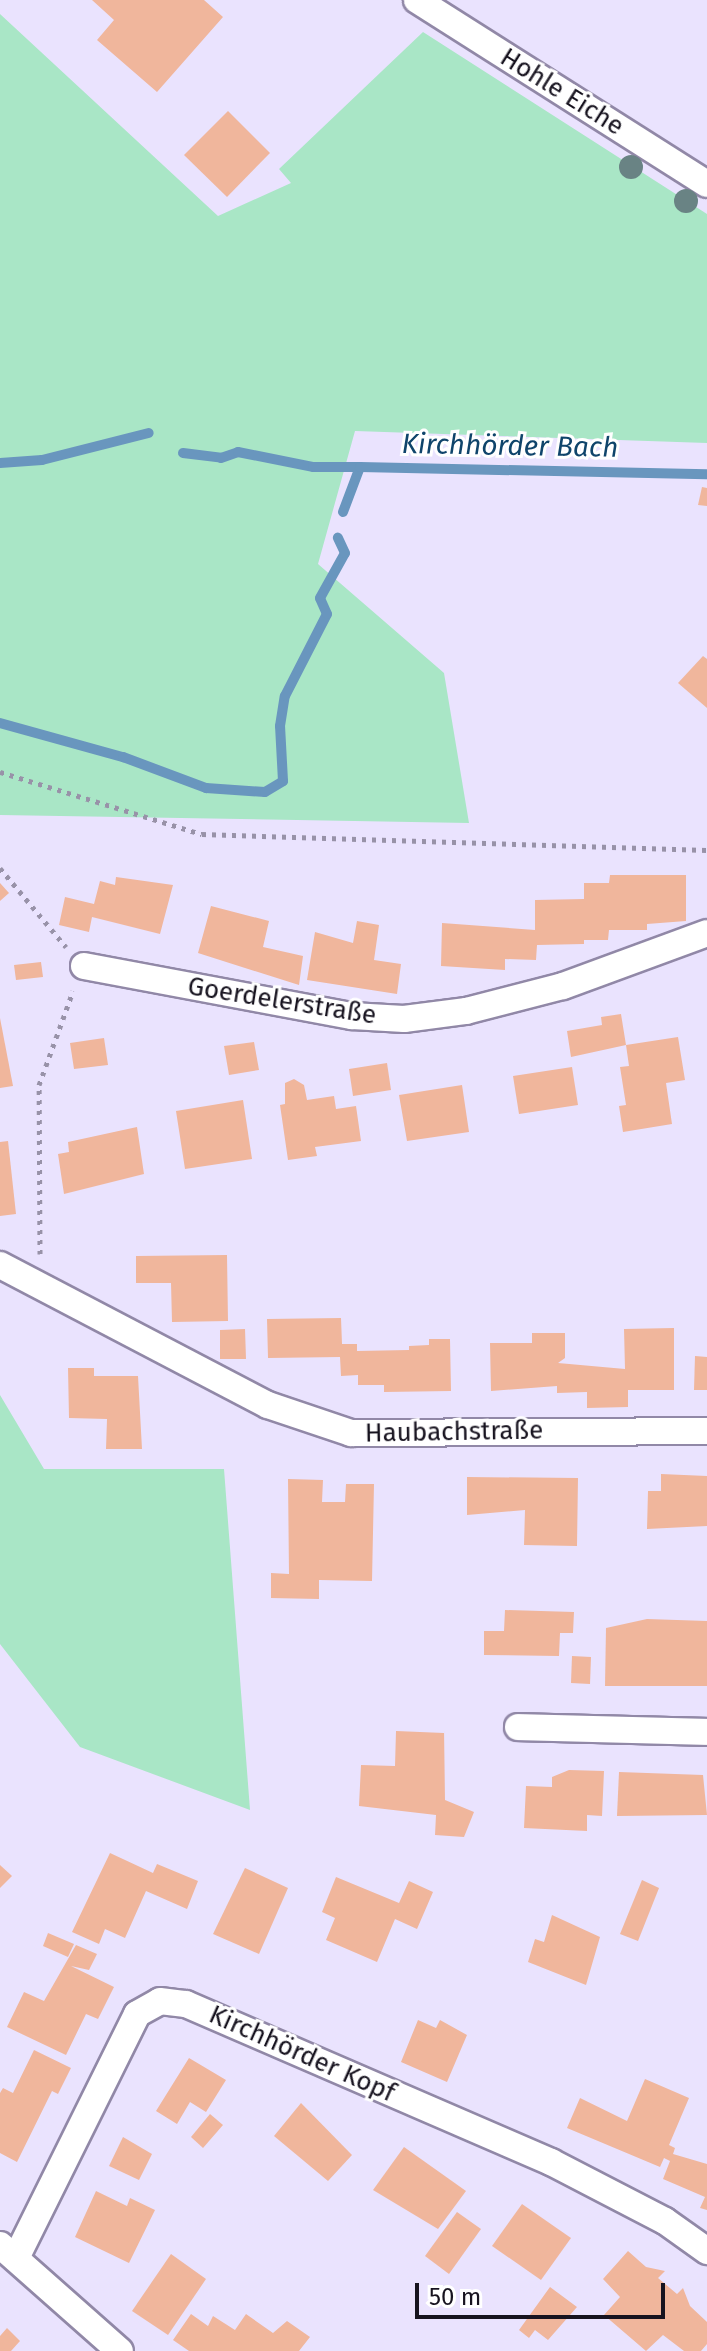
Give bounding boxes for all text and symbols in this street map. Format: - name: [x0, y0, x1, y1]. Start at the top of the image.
- street label: Hohle Eiche: [494, 42, 630, 142]
- water label: Kirchhörder Bach: [401, 427, 619, 465]
- street label: Goerdelerstraße: [186, 971, 378, 1031]
- street label: Haubachstraße: [365, 1415, 543, 1449]
- street label: Kirchhörder Kopf: [204, 1999, 400, 2109]
- scale bar: [419, 2267, 669, 2317]
- text: 50 m: [429, 2283, 481, 2311]

